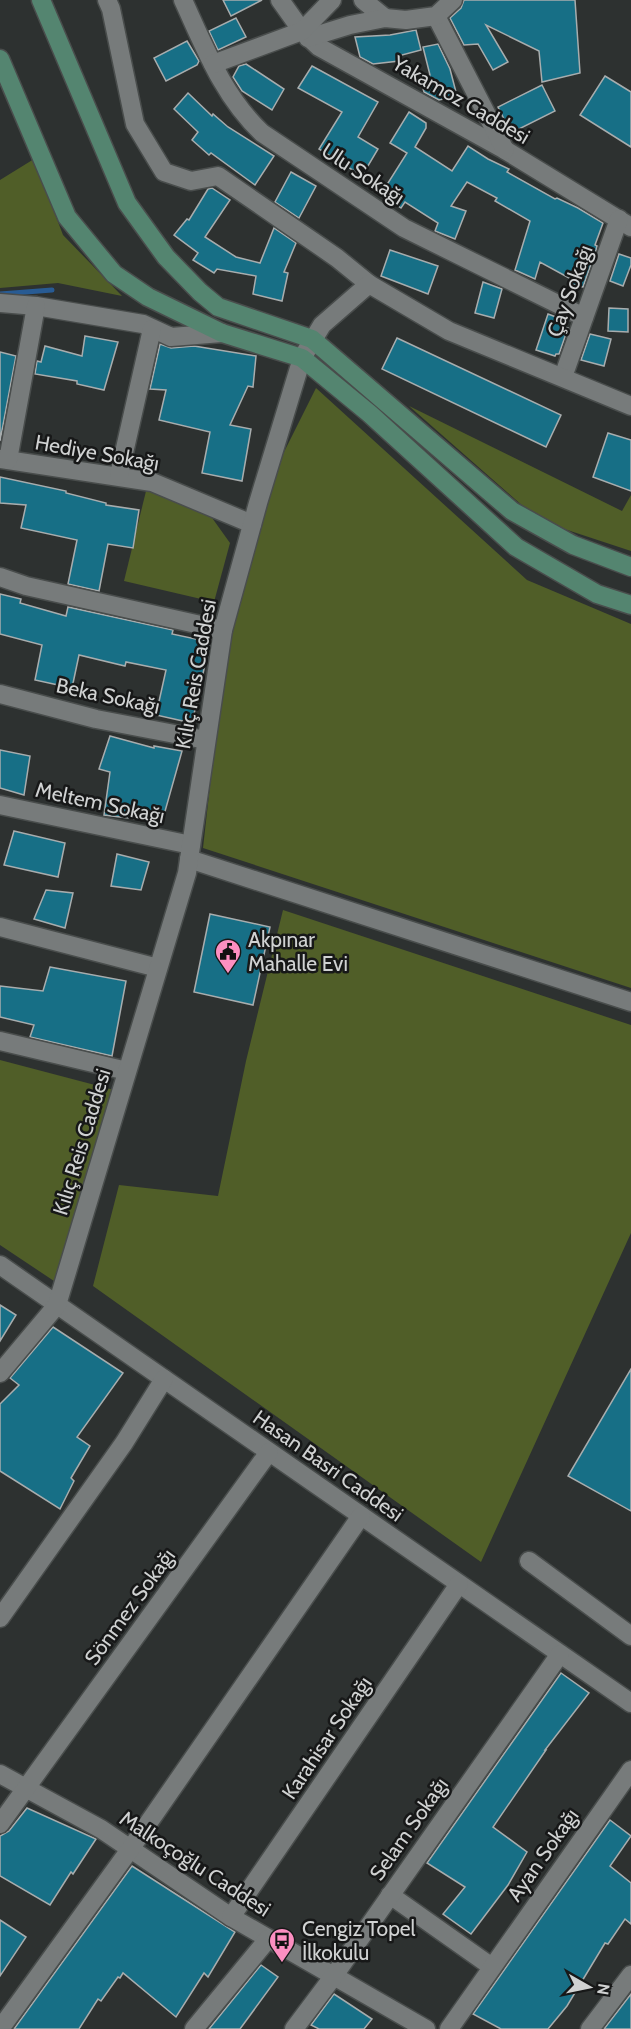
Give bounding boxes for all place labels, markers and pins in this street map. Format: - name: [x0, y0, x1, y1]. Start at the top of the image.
- place label: Akpınar Mahalle Evi: [248, 927, 348, 976]
- public building icon: Akpınar Mahalle Evi: [213, 937, 243, 975]
- place label: Cengiz Topel İlkokulu: [302, 1916, 416, 1965]
- bus stop icon: Cengiz Topel İlkokulu: [267, 1926, 297, 1964]

